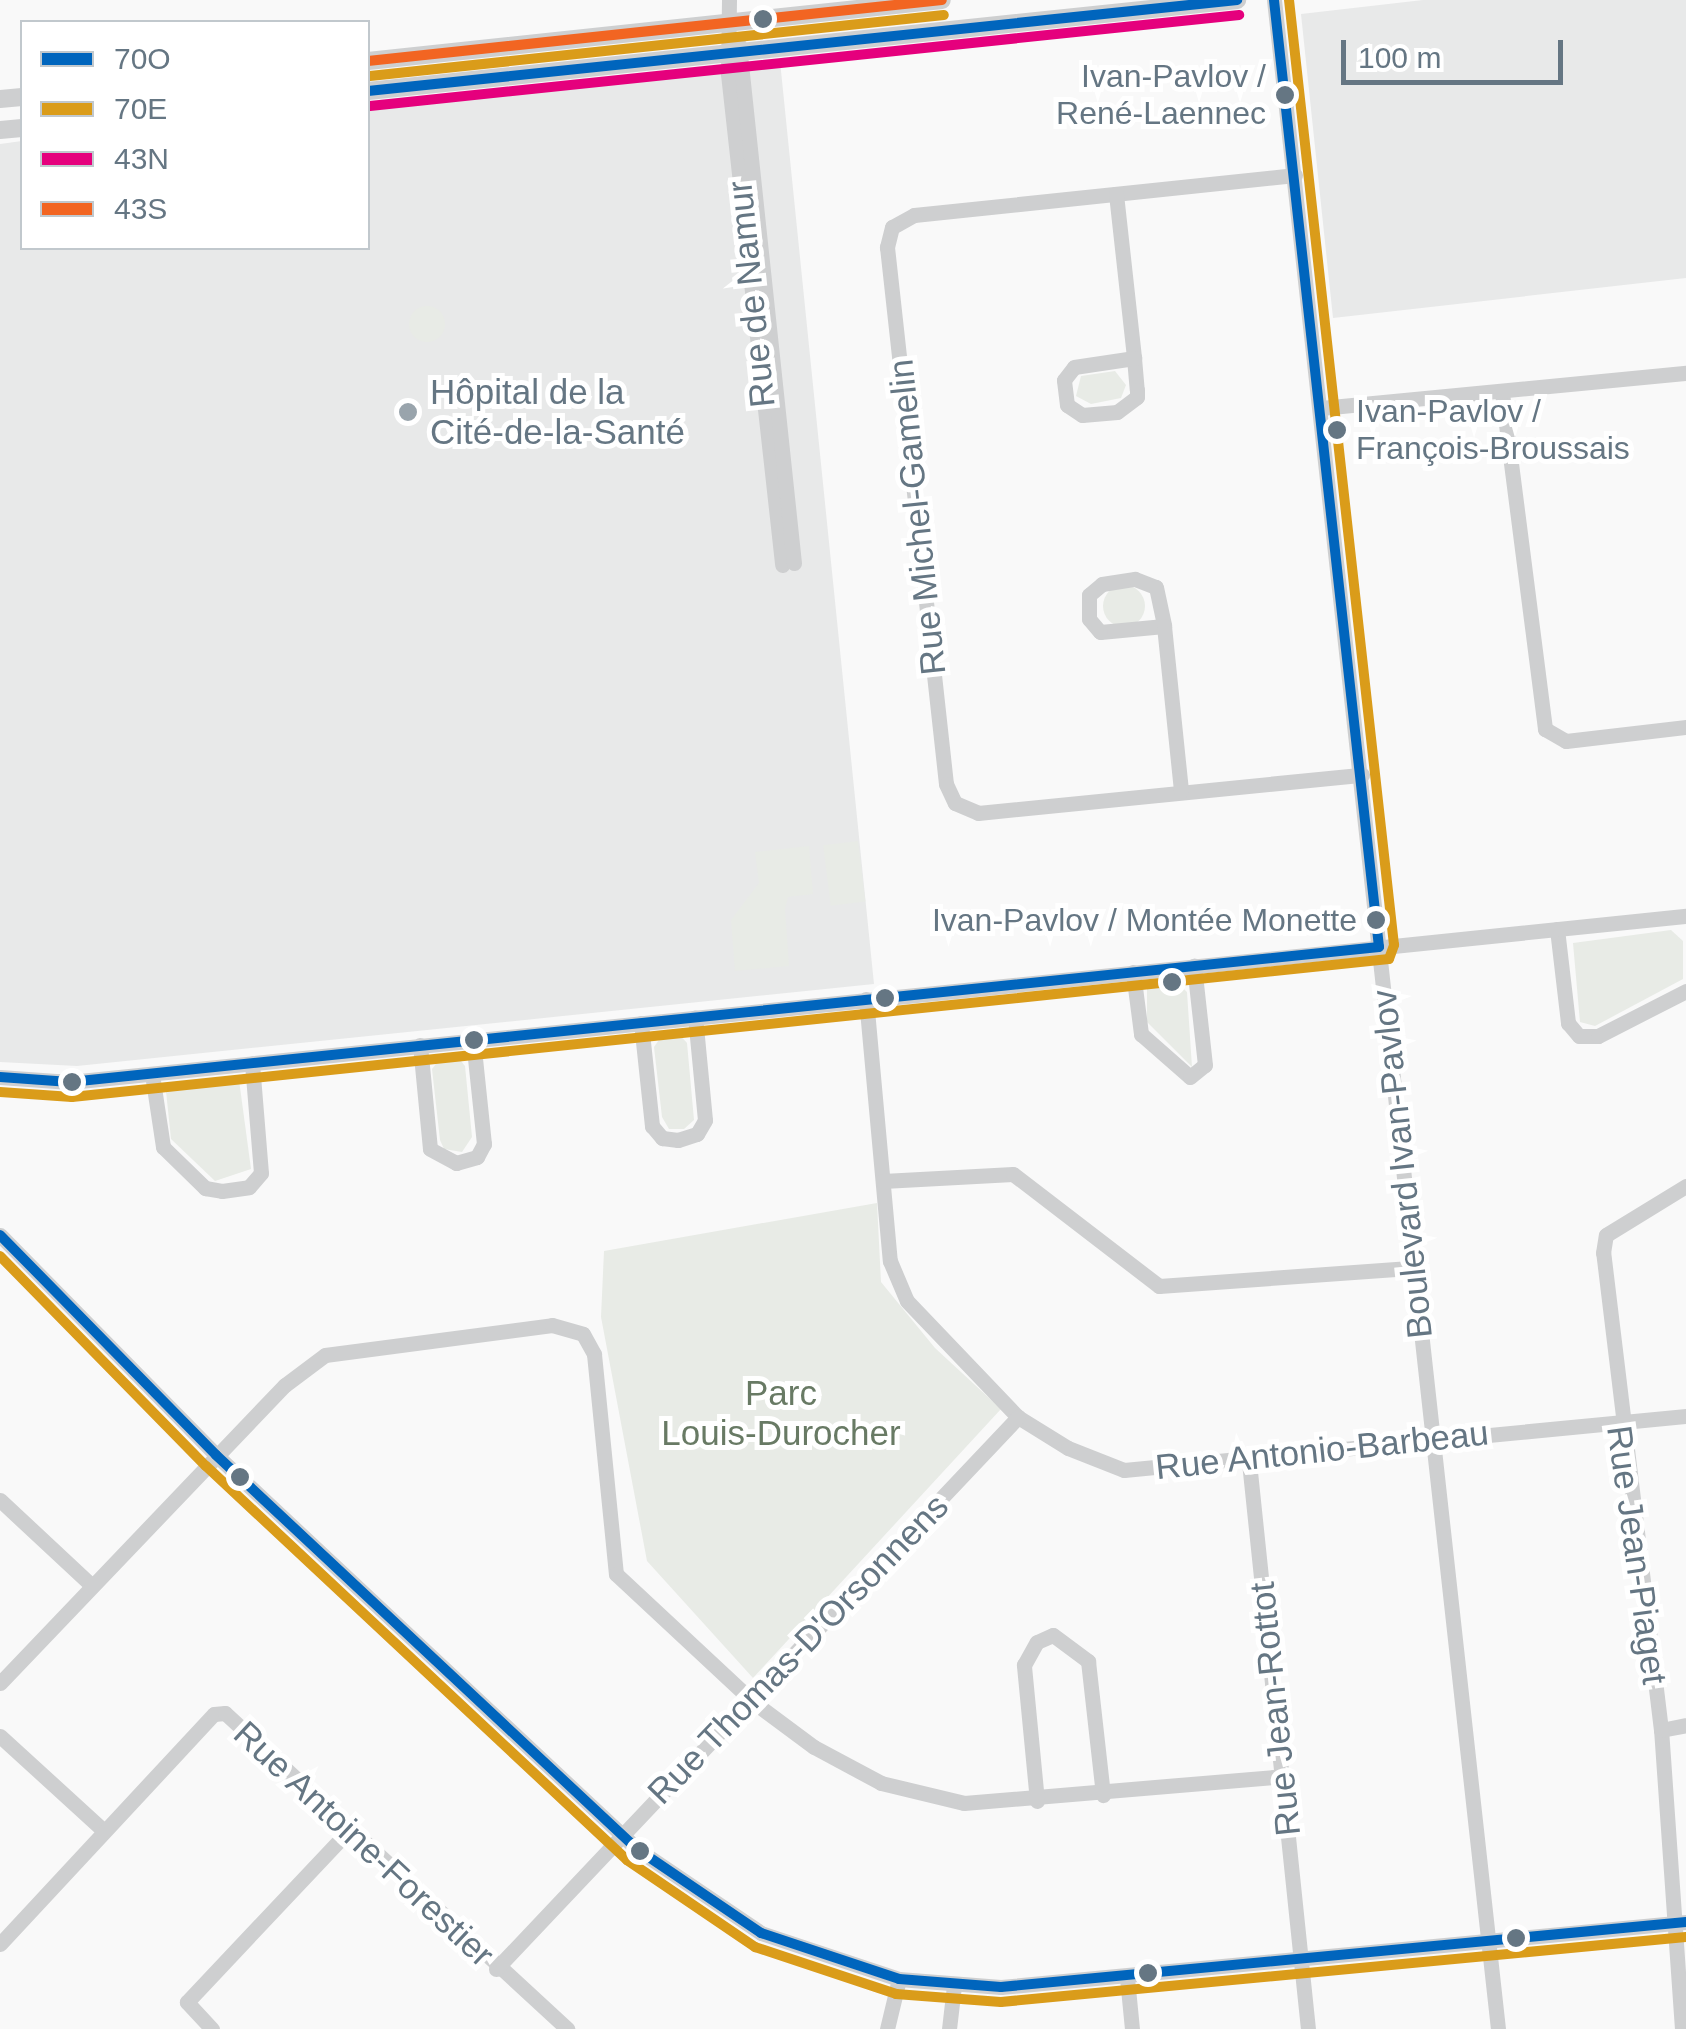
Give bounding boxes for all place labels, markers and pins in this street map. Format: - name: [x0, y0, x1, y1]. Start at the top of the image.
- unlabelled marker: [753, 9, 773, 29]
- place label: Ivan-Pavlov / René-Laennec: [1056, 58, 1266, 133]
- marker: Ivan-Pavlov / René-Laennec: [1275, 85, 1295, 105]
- place label: Hôpital de la Cité-de-la-Santé: [430, 371, 685, 453]
- place label: Ivan-Pavlov / François-Broussais: [1356, 393, 1630, 468]
- marker: Hôpital de la Cité-de-la-Santé: [395, 399, 421, 425]
- marker: Ivan-Pavlov / François-Broussais: [1327, 420, 1347, 440]
- place label: Ivan-Pavlov / Montée Monette: [932, 901, 1357, 939]
- marker: Ivan-Pavlov / Montée Monette: [1366, 910, 1386, 930]
- unlabelled marker: [1162, 972, 1182, 992]
- unlabelled marker: [875, 988, 895, 1008]
- unlabelled marker: [464, 1030, 484, 1050]
- unlabelled marker: [62, 1072, 82, 1092]
- unlabelled marker: [230, 1467, 250, 1487]
- unlabelled marker: [630, 1841, 650, 1861]
- unlabelled marker: [1506, 1928, 1526, 1948]
- unlabelled marker: [1138, 1963, 1158, 1983]

